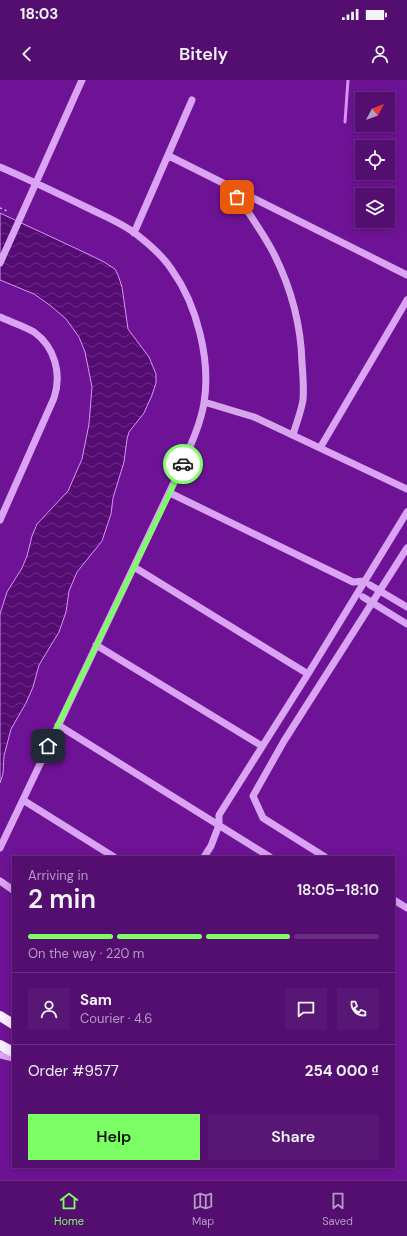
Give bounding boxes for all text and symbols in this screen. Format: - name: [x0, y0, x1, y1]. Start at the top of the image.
- text: 18:03: [20, 4, 58, 24]
- text: Bitely: [179, 42, 228, 66]
- icon: back: [16, 43, 38, 65]
- icon: person: [369, 43, 391, 65]
- north arrow: [355, 92, 395, 132]
- map controls: [355, 92, 395, 228]
- button: locate: [355, 140, 395, 180]
- pin: [220, 180, 254, 214]
- icon: bag: [226, 186, 248, 208]
- button: layers: [355, 188, 395, 228]
- courier: [163, 444, 203, 484]
- icon: car: [172, 453, 194, 475]
- pin: [31, 729, 65, 763]
- icon: home: [37, 735, 59, 757]
- text: Arriving in: [28, 867, 88, 884]
- text: 18:05–18:10: [297, 880, 379, 900]
- text: 2 min: [28, 882, 96, 916]
- text: On the way · 220 m: [28, 945, 144, 962]
- button: person: [28, 988, 70, 1030]
- button: chat: [285, 988, 327, 1030]
- button: phone: [337, 988, 379, 1030]
- text: Sam: [80, 990, 112, 1010]
- text: Courier · 4.6: [80, 1010, 152, 1027]
- text: Order #9577: [28, 1061, 119, 1081]
- text: 254 000 ₫: [305, 1061, 379, 1081]
- button: Help: [28, 1114, 200, 1160]
- button: Share: [208, 1114, 379, 1160]
- tab: Home: [54, 1190, 84, 1228]
- tab: Map: [192, 1190, 214, 1228]
- tab: Saved: [322, 1190, 353, 1228]

